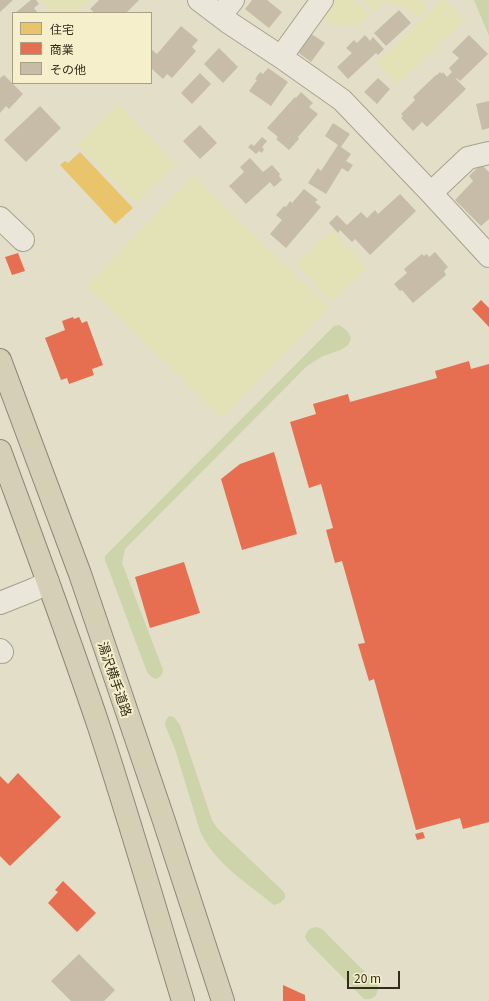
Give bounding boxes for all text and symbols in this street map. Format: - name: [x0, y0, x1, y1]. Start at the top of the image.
- legend: [12, 12, 152, 84]
- text: 住宅: [50, 20, 74, 37]
- text: 商業: [50, 40, 74, 57]
- text: その他: [50, 60, 86, 77]
- street label: 湯沢横手道路: [95, 640, 135, 718]
- scale bar: [349, 963, 402, 989]
- text: 20 m: [354, 969, 381, 986]

